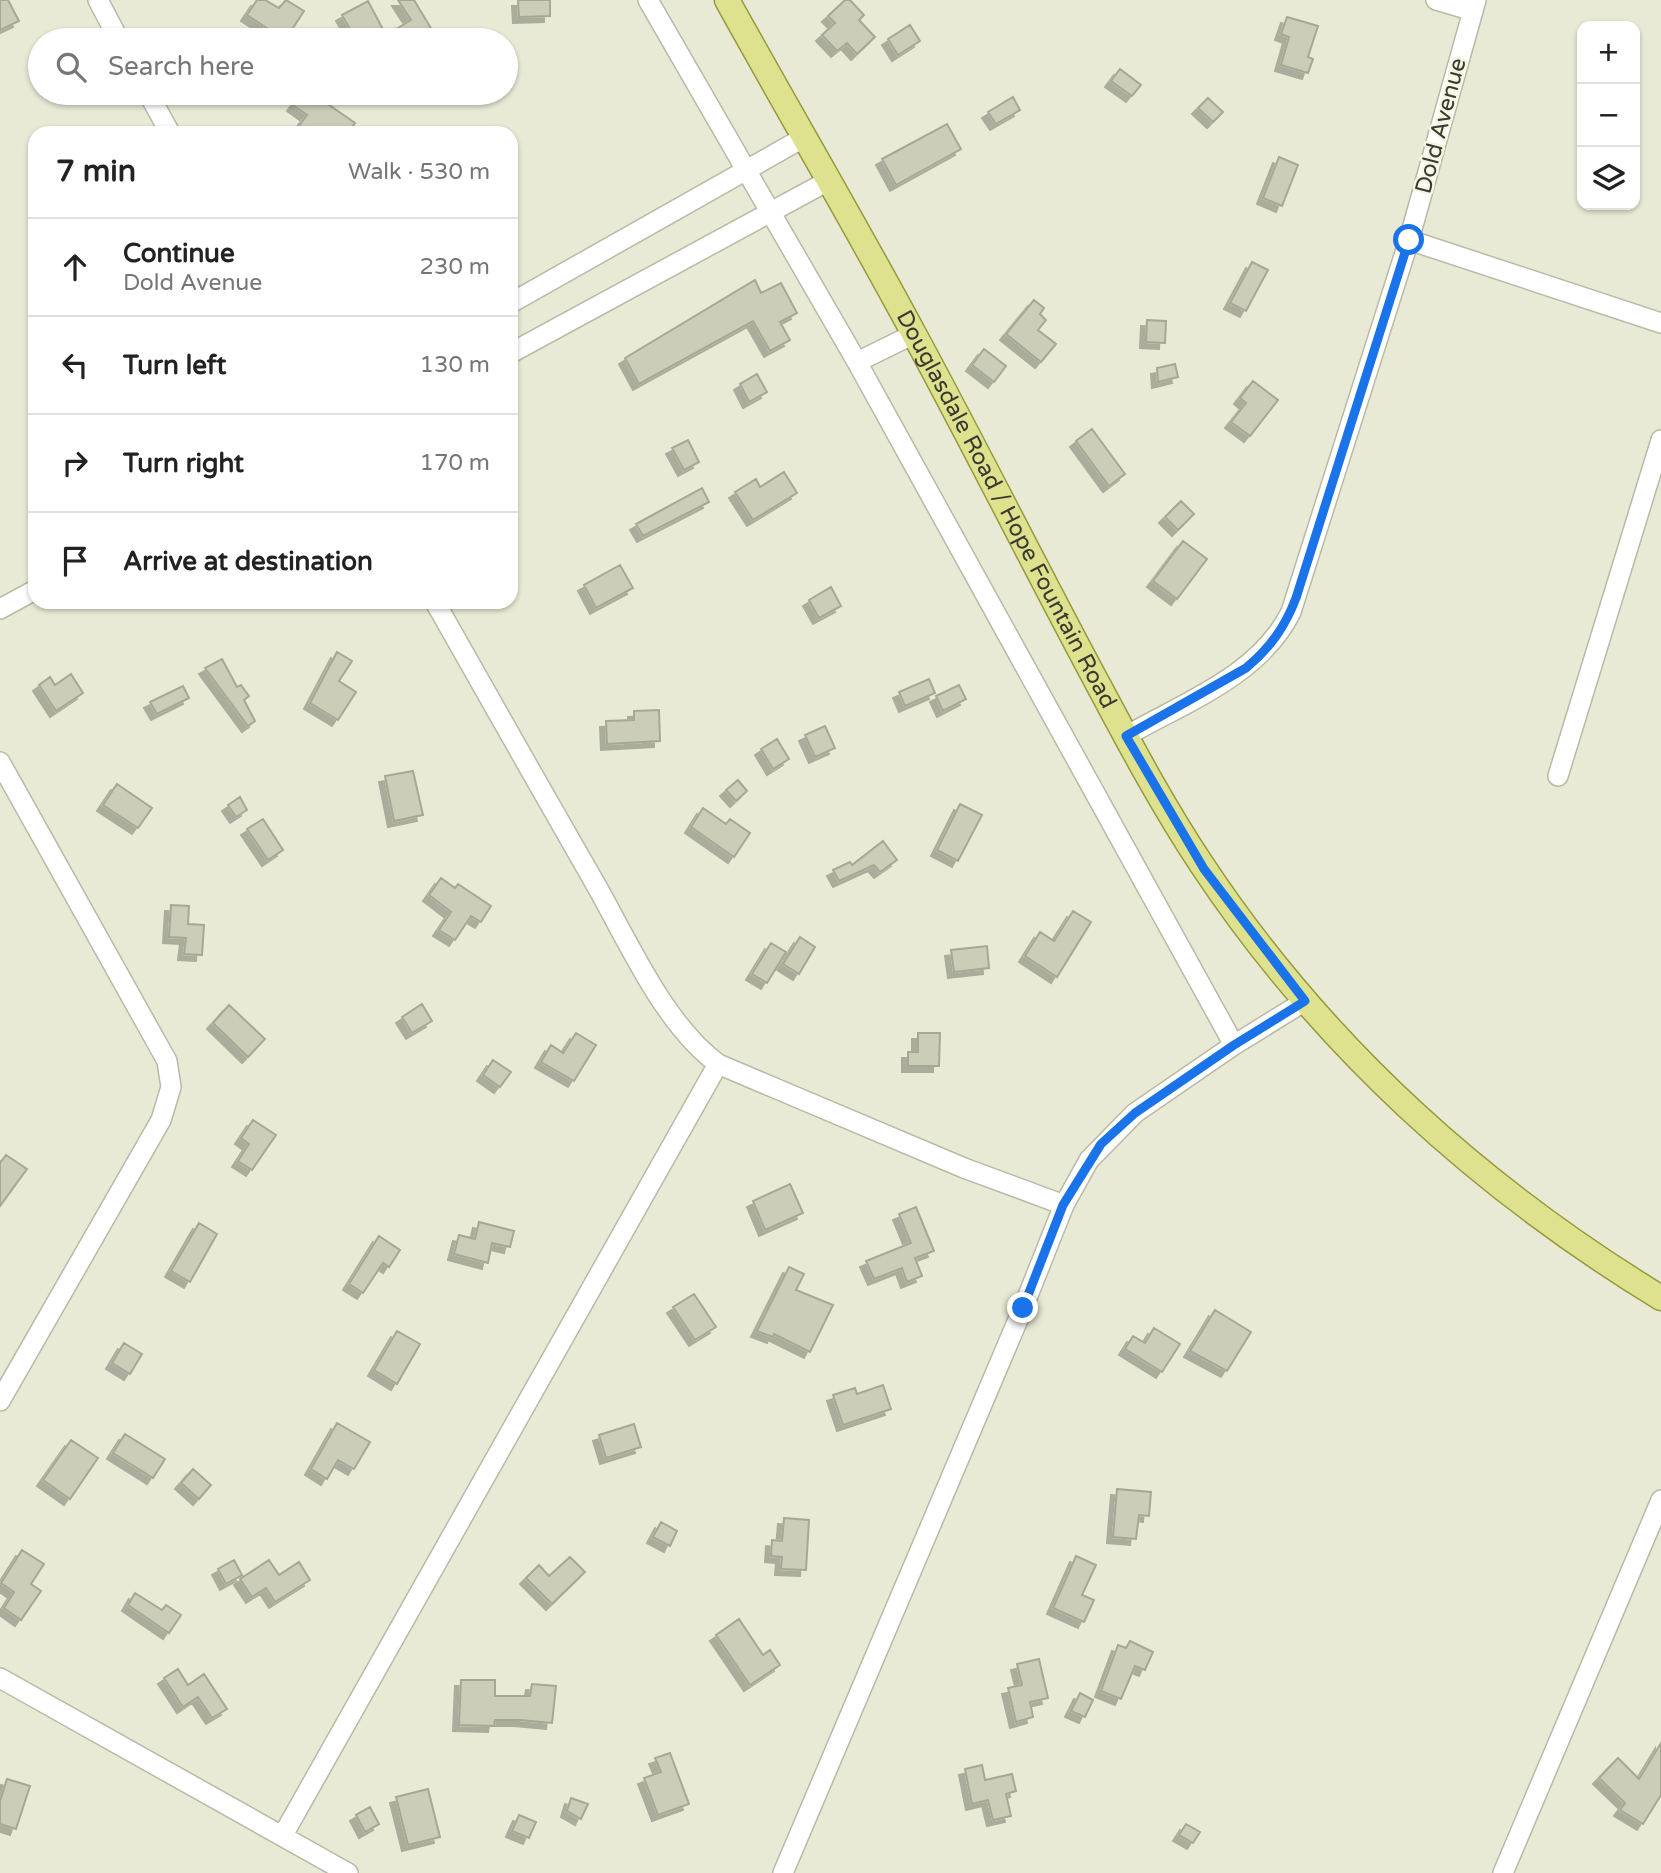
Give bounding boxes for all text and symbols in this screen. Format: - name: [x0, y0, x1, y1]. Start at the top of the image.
- map controls: [1577, 21, 1640, 210]
- button: +: [1577, 21, 1640, 84]
- search box: [28, 28, 518, 105]
- icon: search: [52, 48, 90, 86]
- text: Search here: [108, 51, 254, 82]
- street label: Dold Avenue: [1409, 55, 1473, 197]
- button: −: [1577, 84, 1640, 147]
- button: layers: [1577, 147, 1640, 210]
- text: 7 min: [56, 153, 136, 190]
- text: Walk · 530 m: [348, 158, 490, 186]
- route start: [1393, 224, 1424, 255]
- text: Continue: [123, 238, 235, 269]
- icon: ahead: [56, 248, 94, 286]
- text: 230 m: [420, 253, 490, 281]
- text: Dold Avenue: [123, 269, 262, 297]
- street label: Douglasdale Road / Hope Fountain Road: [890, 306, 1122, 713]
- icon: left: [56, 346, 94, 384]
- text: Turn left: [123, 350, 226, 381]
- text: 130 m: [420, 351, 490, 379]
- icon: right: [56, 444, 94, 482]
- text: Turn right: [123, 448, 244, 479]
- text: 170 m: [420, 449, 490, 477]
- icon: arrive: [56, 542, 94, 580]
- text: Arrive at destination: [123, 546, 373, 577]
- route end: [1007, 1292, 1038, 1323]

